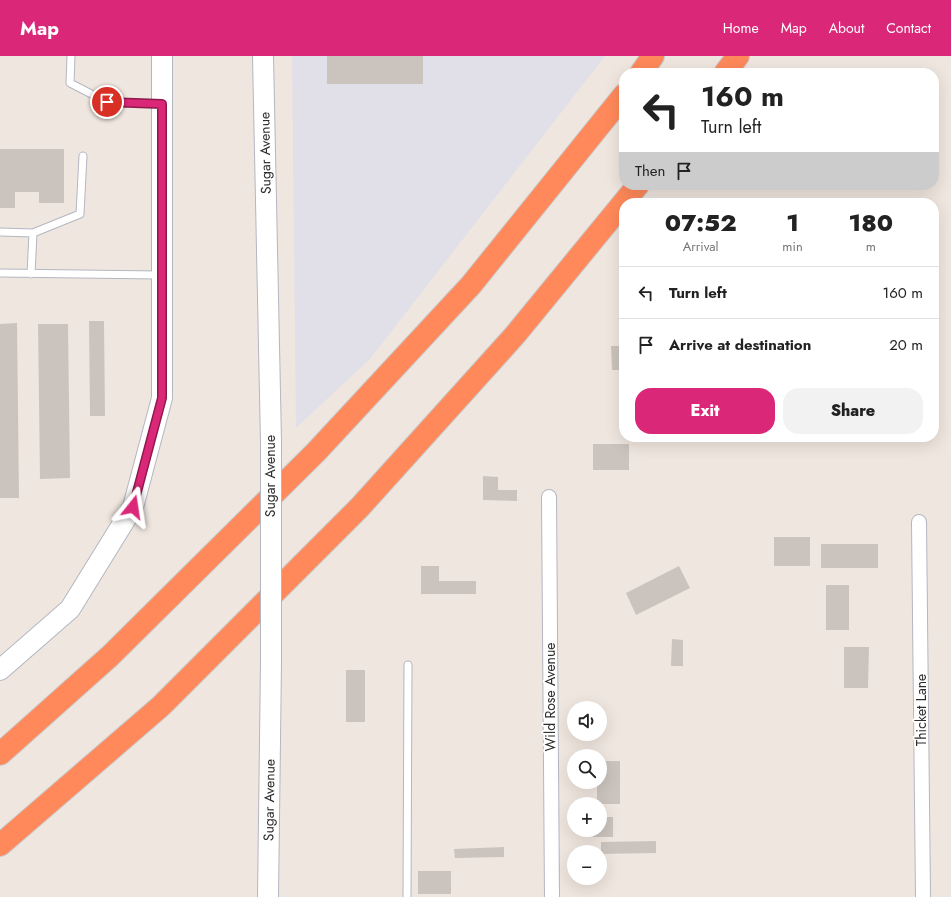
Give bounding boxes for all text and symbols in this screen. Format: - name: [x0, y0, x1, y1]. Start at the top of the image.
- text: Map: [20, 15, 59, 42]
- text: Home: [723, 18, 759, 38]
- text: Map: [781, 18, 807, 38]
- text: About: [829, 18, 864, 38]
- text: Contact: [886, 18, 931, 38]
- text: 160 m: [701, 76, 784, 117]
- icon: left: [635, 84, 687, 136]
- pin: [90, 85, 124, 119]
- icon: arrive: [96, 91, 118, 113]
- street label: Sugar Avenue: [254, 112, 276, 194]
- text: Turn left: [701, 114, 761, 140]
- text: Then: [635, 160, 665, 182]
- icon: arrive: [673, 160, 695, 182]
- text: 07:52: [665, 205, 737, 240]
- text: 1: [786, 205, 799, 240]
- text: 180: [849, 205, 893, 240]
- text: Arrival: [683, 237, 719, 256]
- text: min: [782, 237, 803, 256]
- text: m: [866, 237, 876, 256]
- icon: left: [635, 282, 657, 304]
- text: Turn left: [669, 282, 727, 304]
- text: 160 m: [882, 282, 923, 304]
- icon: arrive: [635, 334, 657, 356]
- text: Arrive at destination: [669, 334, 811, 356]
- text: 20 m: [889, 334, 923, 356]
- button: Exit: [635, 388, 775, 434]
- button: Share: [783, 388, 923, 434]
- street label: Sugar Avenue: [260, 435, 280, 517]
- position arrow: [112, 486, 154, 528]
- street label: Wild Rose Avenue: [540, 642, 560, 752]
- street label: Thicket Lane: [911, 674, 931, 746]
- map controls: [567, 701, 607, 885]
- button: sound: [567, 701, 607, 741]
- button: search: [567, 749, 607, 789]
- street label: Sugar Avenue: [258, 759, 280, 841]
- button: +: [567, 797, 607, 837]
- button: −: [567, 845, 607, 885]

